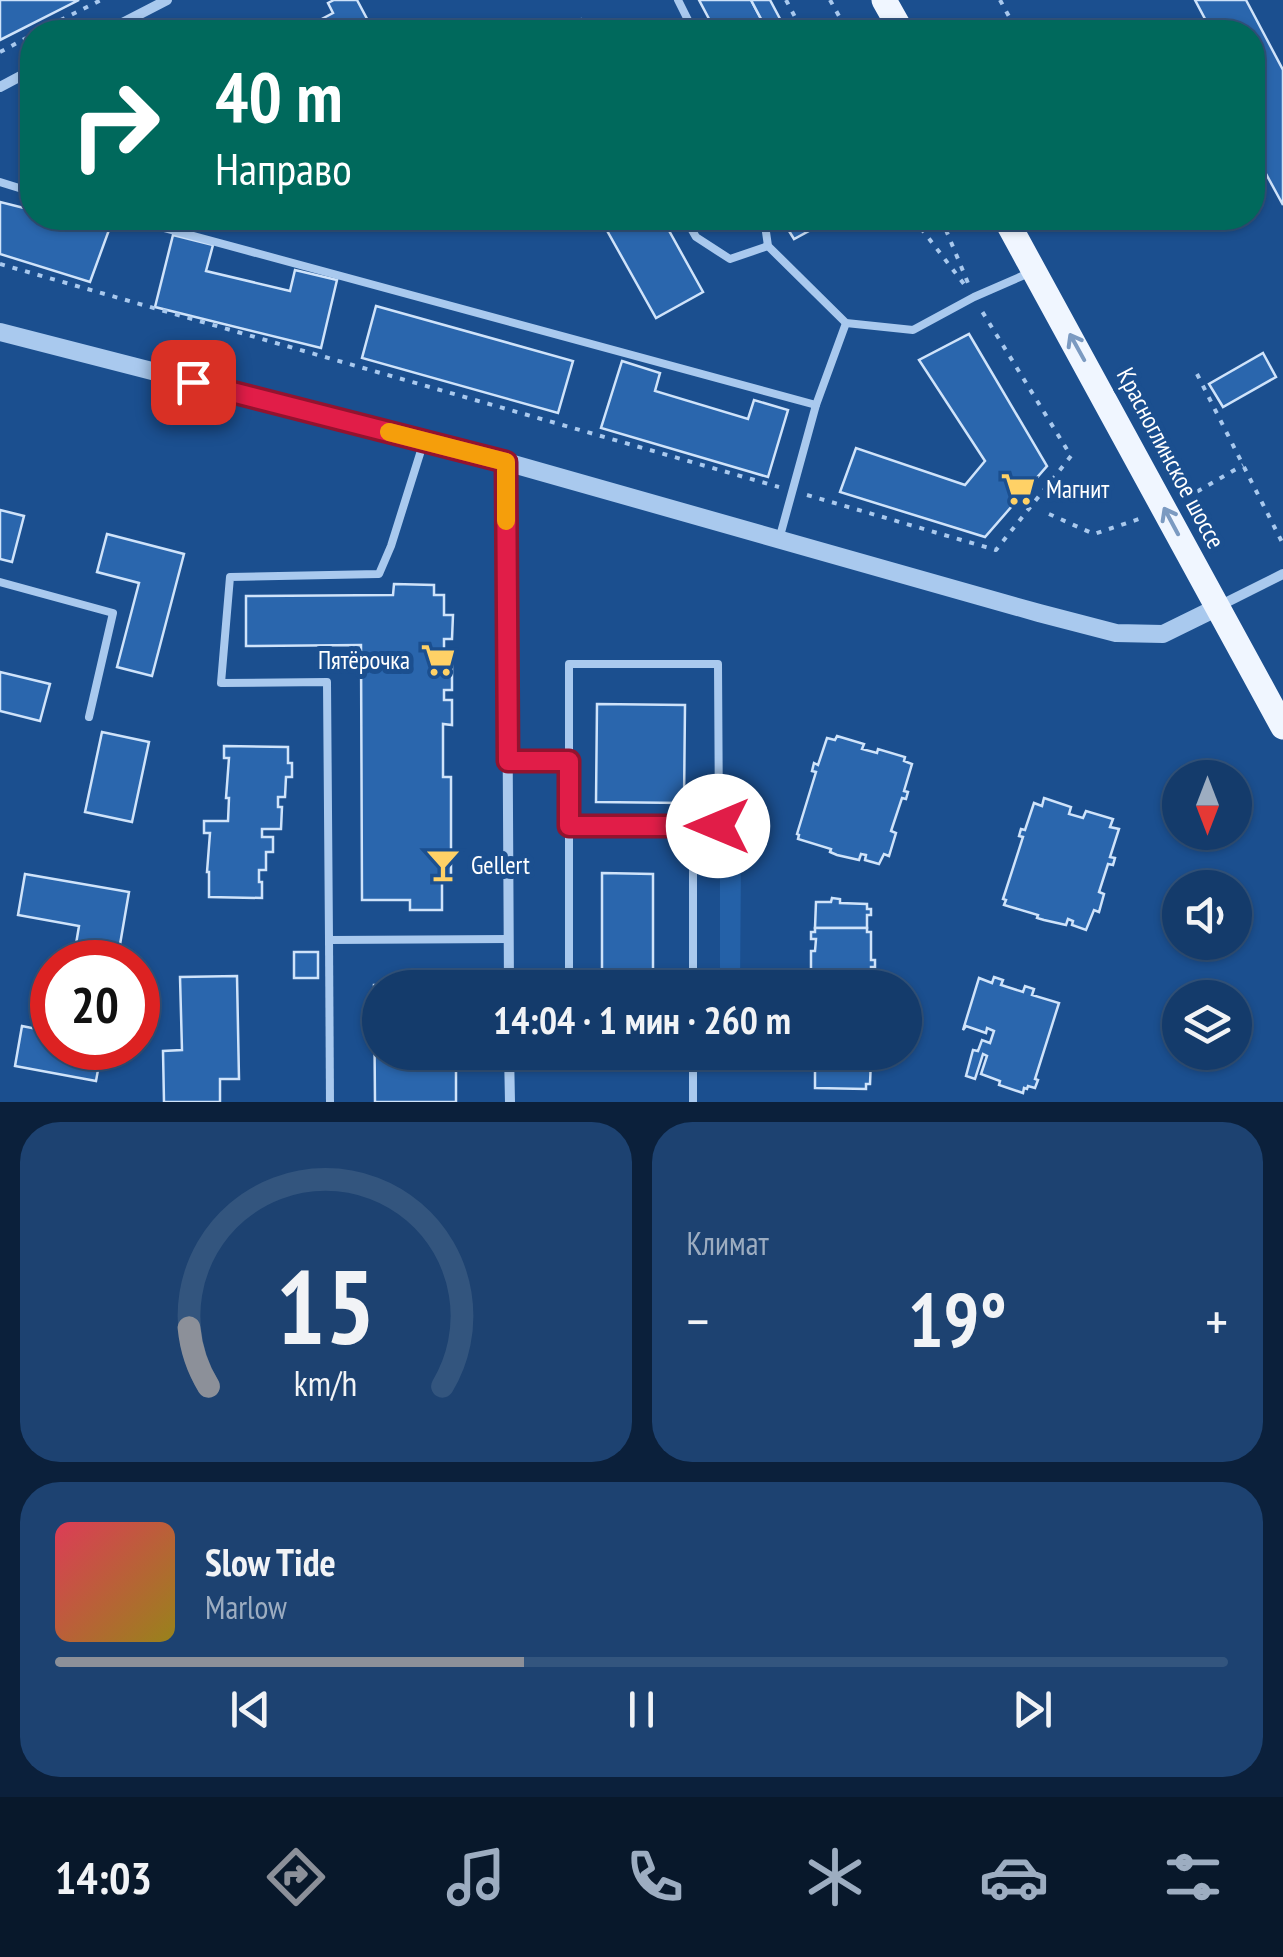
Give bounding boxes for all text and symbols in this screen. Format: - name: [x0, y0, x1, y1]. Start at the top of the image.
- text: 40 m: [215, 51, 343, 141]
- icon: right: [50, 60, 180, 190]
- text: Направо: [215, 139, 352, 197]
- one-way arrow: [1067, 332, 1086, 362]
- pin: [151, 340, 236, 425]
- icon: arrive: [166, 355, 221, 410]
- street label: Красноглинское шоссе: [1110, 362, 1232, 554]
- supermarket icon: Магнит: [999, 470, 1037, 508]
- place label: Магнит: [1046, 473, 1109, 505]
- one-way arrow: [1161, 507, 1180, 537]
- supermarket icon: Пятёрочка: [419, 641, 457, 679]
- place label: Пятёрочка: [318, 644, 410, 676]
- north arrow: [1162, 760, 1252, 850]
- map controls: [1162, 760, 1252, 1070]
- position arrow: [666, 774, 770, 878]
- bar icon: Gellert: [424, 846, 462, 884]
- place label: Gellert: [471, 849, 530, 881]
- button: sound: [1162, 870, 1252, 960]
- speed limit sign: 20: [30, 940, 160, 1070]
- button: layers: [1162, 980, 1252, 1070]
- text: 14:04 · 1 мин · 260 m: [493, 995, 791, 1044]
- text: Климат: [687, 1222, 769, 1264]
- text: 15: [276, 1238, 375, 1373]
- text: 19°: [908, 1271, 1007, 1368]
- text: −: [687, 1285, 709, 1356]
- text: +: [1205, 1285, 1228, 1356]
- text: km/h: [294, 1360, 357, 1406]
- text: Slow Tide: [205, 1537, 336, 1586]
- text: Marlow: [205, 1586, 287, 1628]
- icon: previous: [223, 1682, 278, 1737]
- icon: pause: [614, 1682, 669, 1737]
- icon: next: [1005, 1682, 1060, 1737]
- icon: directions: [261, 1842, 331, 1912]
- icon: music: [441, 1842, 511, 1912]
- icon: phone: [620, 1842, 690, 1912]
- icon: climate: [800, 1842, 870, 1912]
- icon: car: [979, 1842, 1049, 1912]
- icon: filters: [1158, 1842, 1228, 1912]
- text: 14:03: [55, 1848, 152, 1906]

